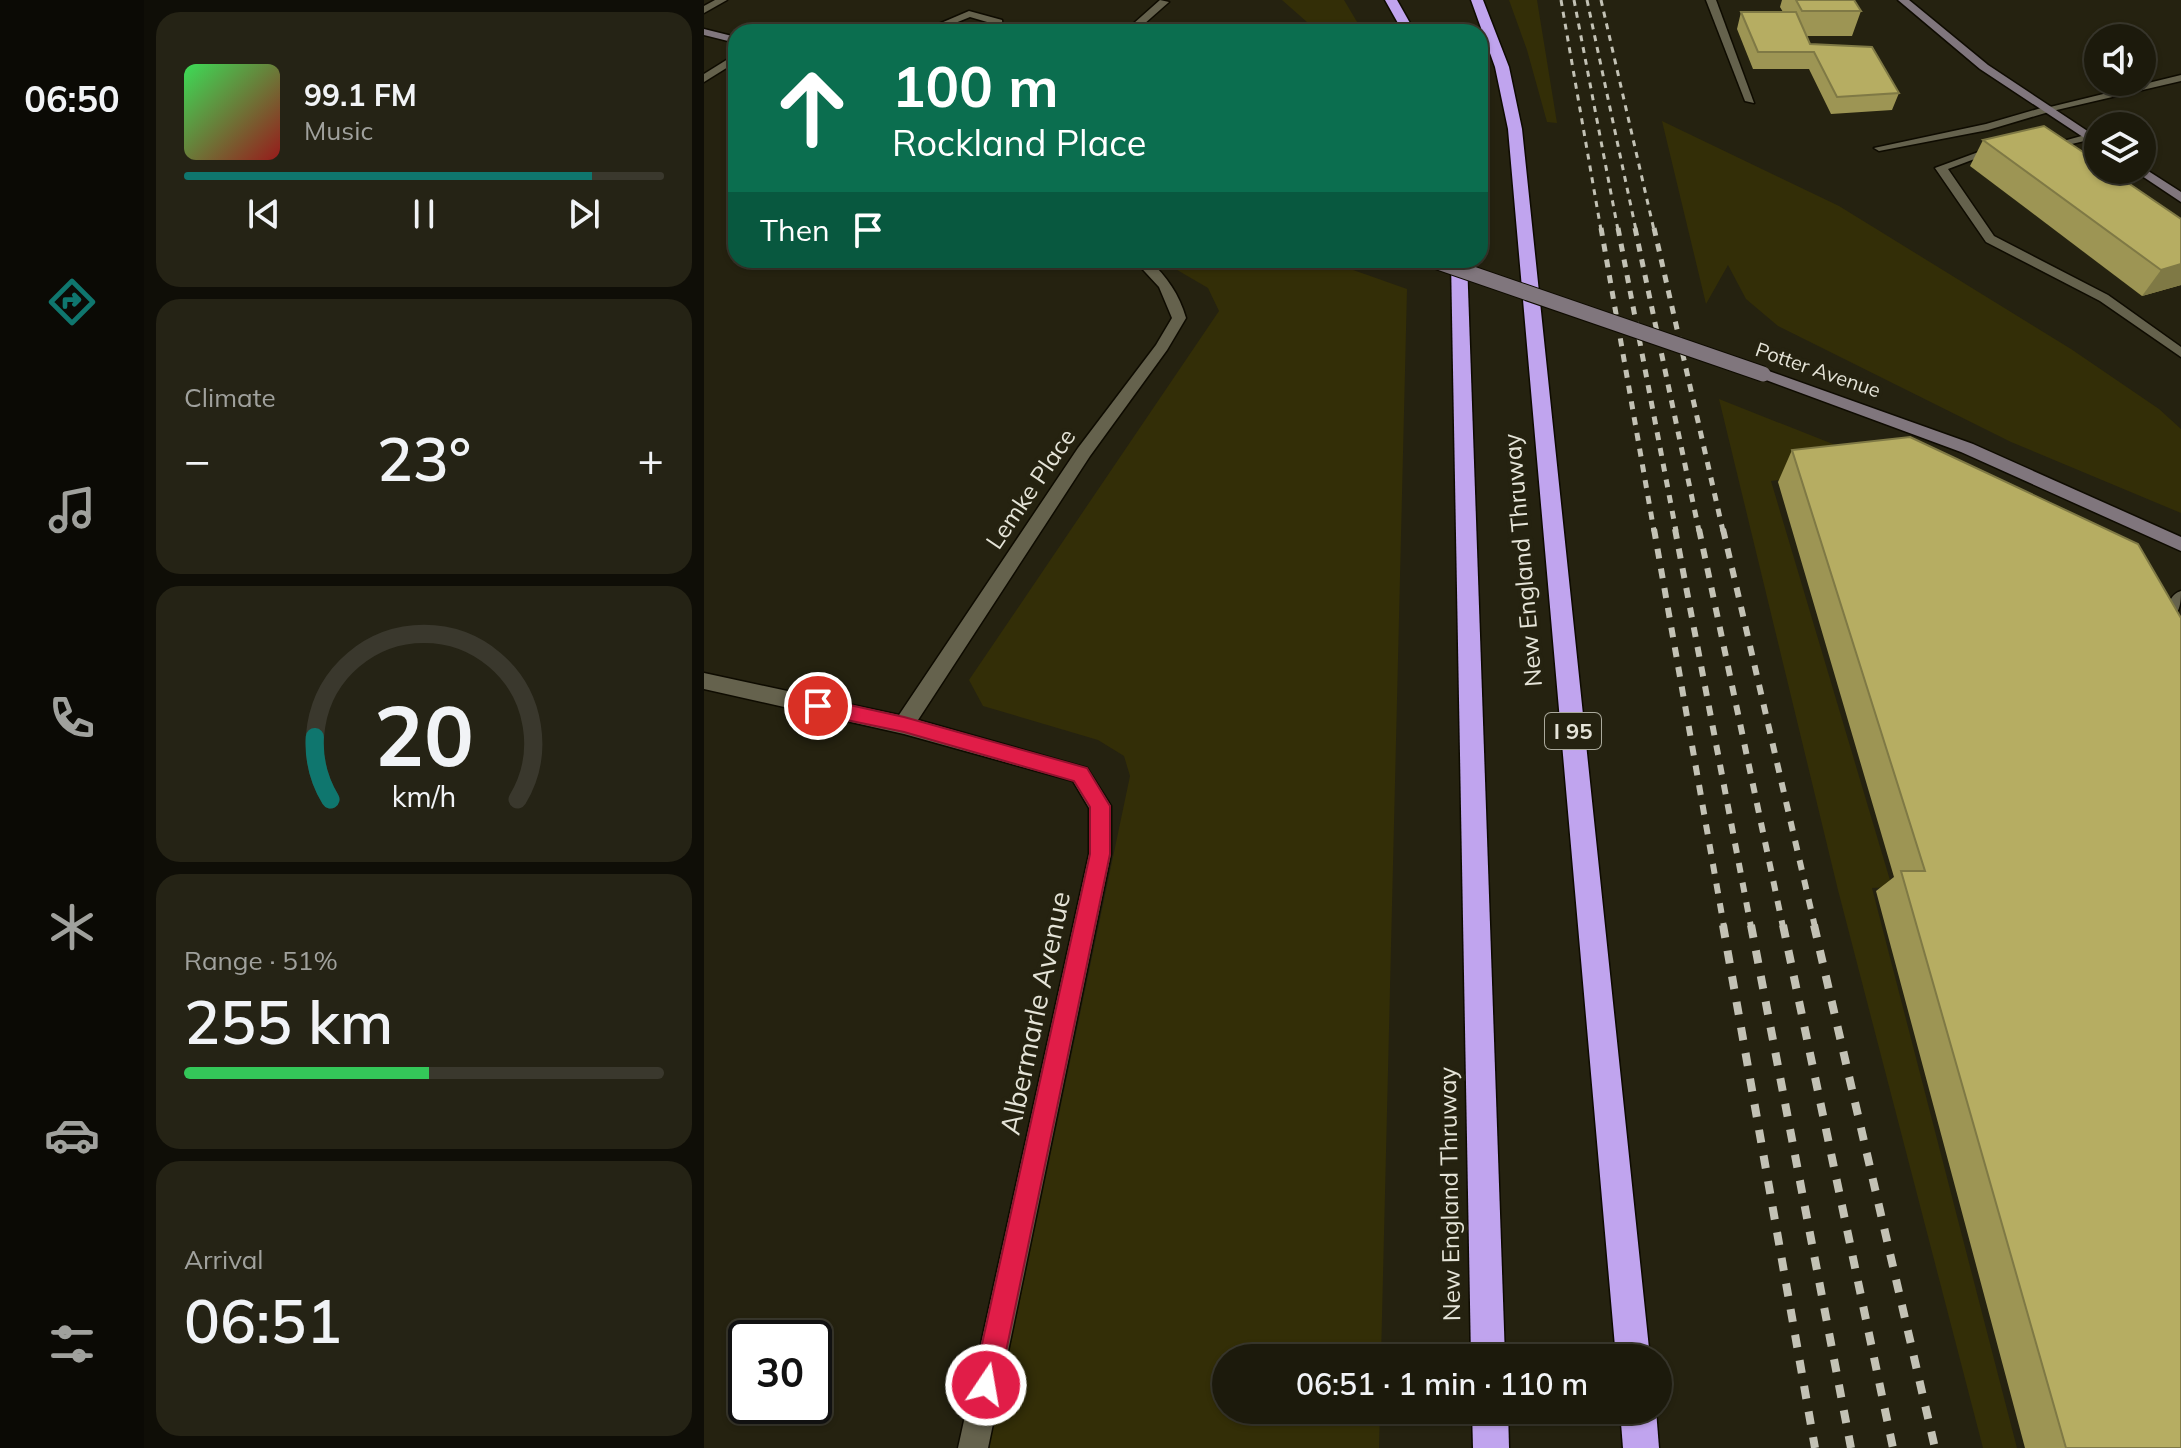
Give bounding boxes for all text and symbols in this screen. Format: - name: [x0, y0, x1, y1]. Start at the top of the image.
- map controls: [2084, 24, 2156, 184]
- button: sound: [2084, 24, 2156, 96]
- text: 100 m: [892, 51, 1059, 121]
- icon: ahead: [760, 56, 864, 160]
- text: 06:50: [24, 76, 120, 121]
- text: 99.1 FM: [304, 76, 417, 114]
- button: layers: [2084, 112, 2156, 184]
- text: Music: [304, 114, 373, 147]
- text: Rockland Place: [892, 120, 1146, 165]
- icon: previous: [242, 192, 286, 236]
- icon: pause: [402, 192, 446, 236]
- icon: next: [562, 192, 606, 236]
- icon: arrive: [846, 208, 890, 252]
- text: Then: [760, 211, 830, 249]
- icon: directions: [44, 274, 100, 330]
- street label: Potter Avenue: [1752, 336, 1884, 403]
- text: Climate: [184, 381, 276, 414]
- text: 23°: [377, 421, 471, 496]
- street label: Lemke Place: [979, 422, 1081, 554]
- text: −: [184, 432, 210, 487]
- text: +: [638, 432, 664, 487]
- street label: New England Thruway: [1496, 432, 1548, 688]
- icon: music: [44, 482, 100, 538]
- pin: [784, 672, 852, 740]
- text: 20: [374, 682, 474, 787]
- icon: arrive: [796, 684, 840, 728]
- icon: phone: [44, 690, 100, 746]
- road number: I 95: [1545, 713, 1601, 749]
- text: km/h: [392, 778, 456, 814]
- street label: Albermarle Avenue: [992, 888, 1077, 1138]
- icon: climate: [44, 899, 100, 955]
- text: Range · 51%: [184, 944, 338, 977]
- text: 255 km: [184, 984, 393, 1059]
- street label: New England Thruway: [1432, 1066, 1466, 1321]
- icon: car: [44, 1107, 100, 1163]
- text: Arrival: [184, 1243, 264, 1276]
- text: 06:51: [184, 1283, 342, 1358]
- icon: filters: [44, 1316, 100, 1372]
- speed limit sign: 30: [728, 1320, 832, 1424]
- position arrow: [944, 1343, 1028, 1427]
- text: 06:51 · 1 min · 110 m: [1296, 1365, 1588, 1403]

